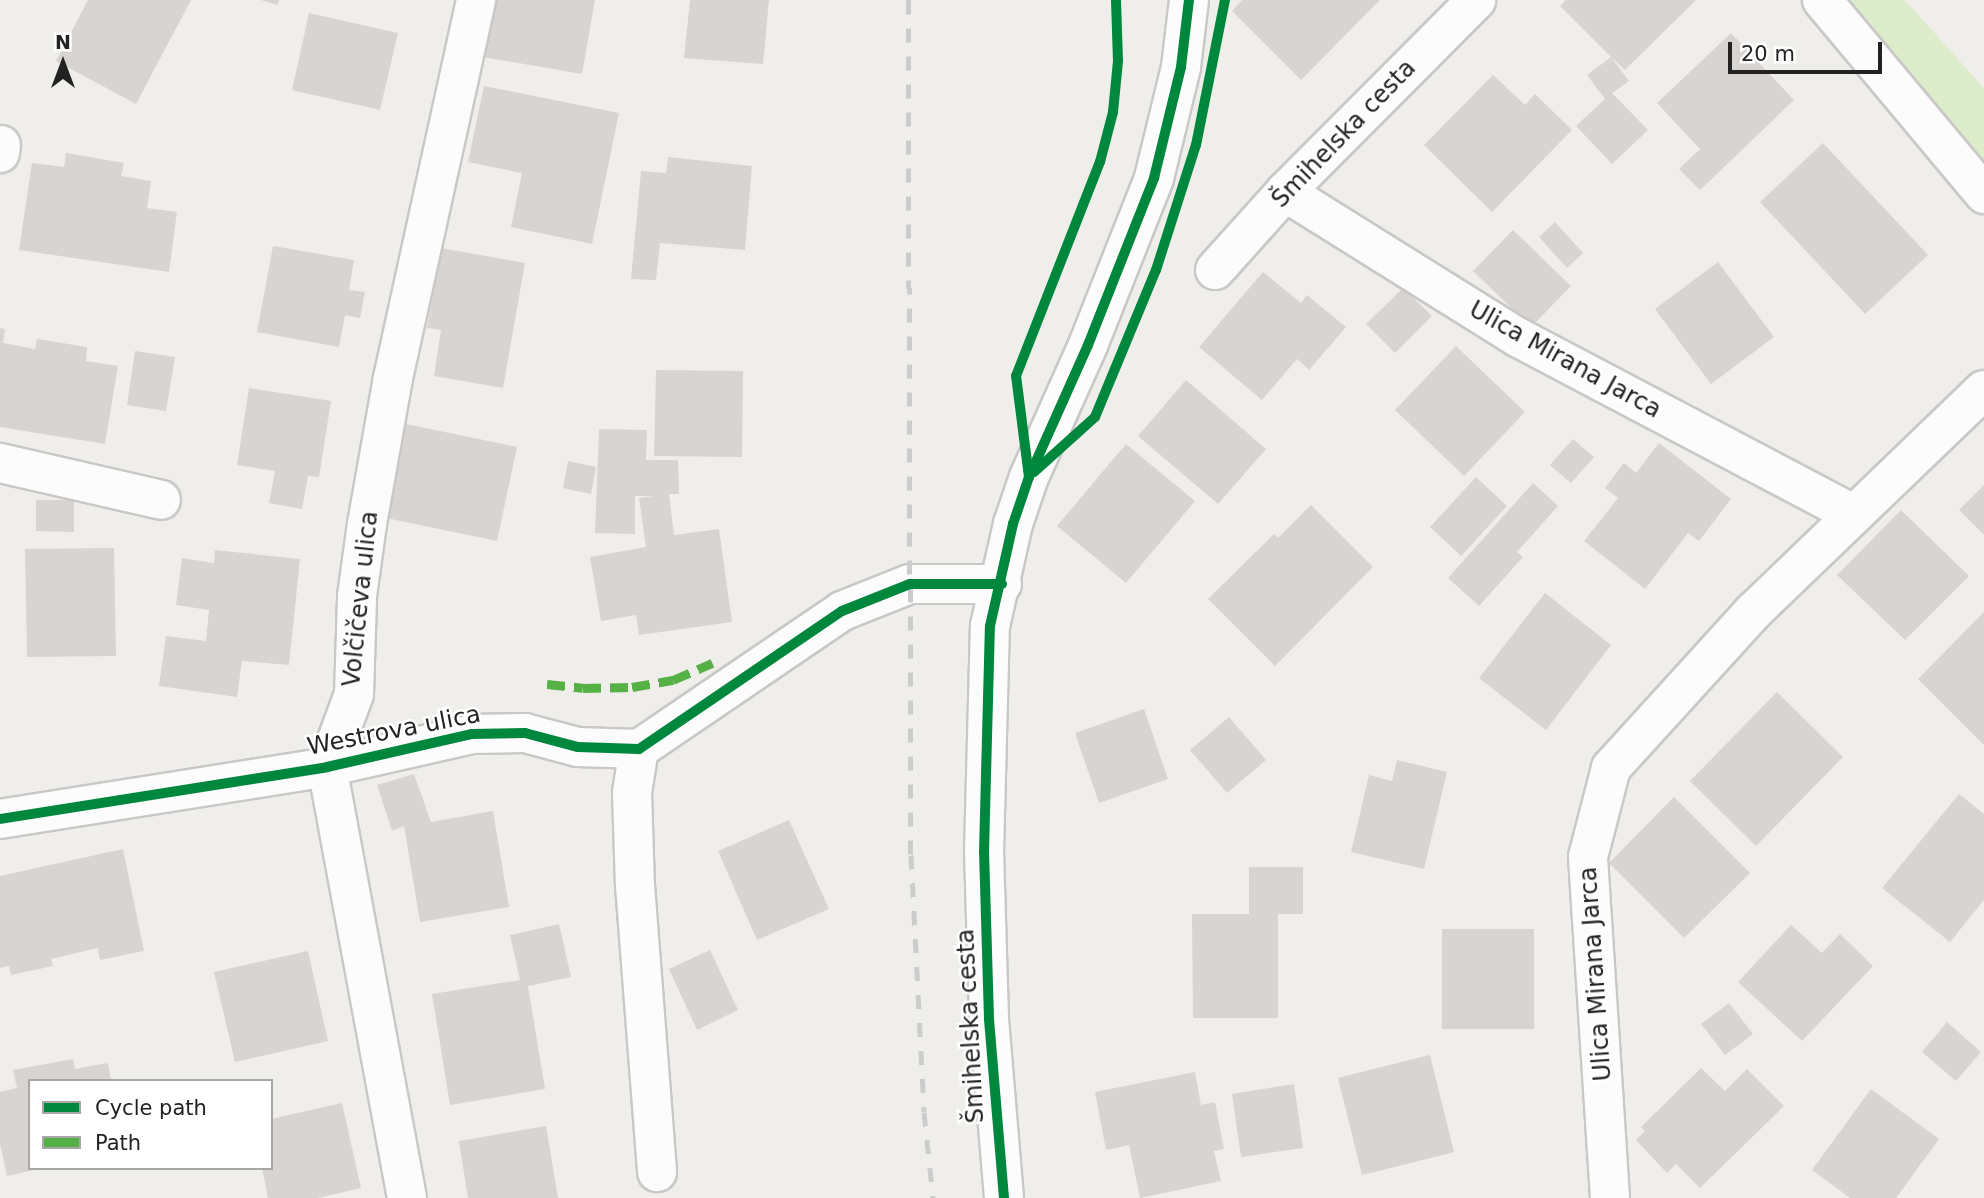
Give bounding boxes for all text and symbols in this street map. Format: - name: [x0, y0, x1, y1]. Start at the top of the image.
- north arrow: [28, 28, 98, 98]
- scale bar: [1732, 28, 1886, 72]
- text: N: [55, 31, 71, 53]
- text: 20 m: [1741, 42, 1795, 66]
- street label: Šmihelska cesta: [1266, 54, 1422, 214]
- street label: Ulica Mirana Jarca: [1464, 295, 1666, 425]
- street label: Volčičeva ulica: [337, 510, 385, 688]
- street label: Westrova ulica: [305, 700, 483, 762]
- street label: Ulica Mirana Jarca: [1574, 866, 1618, 1082]
- street label: Šmihelska cesta: [952, 928, 990, 1124]
- legend: [28, 1079, 273, 1170]
- text: Cycle path: [95, 1096, 207, 1120]
- text: Path: [95, 1131, 141, 1155]

